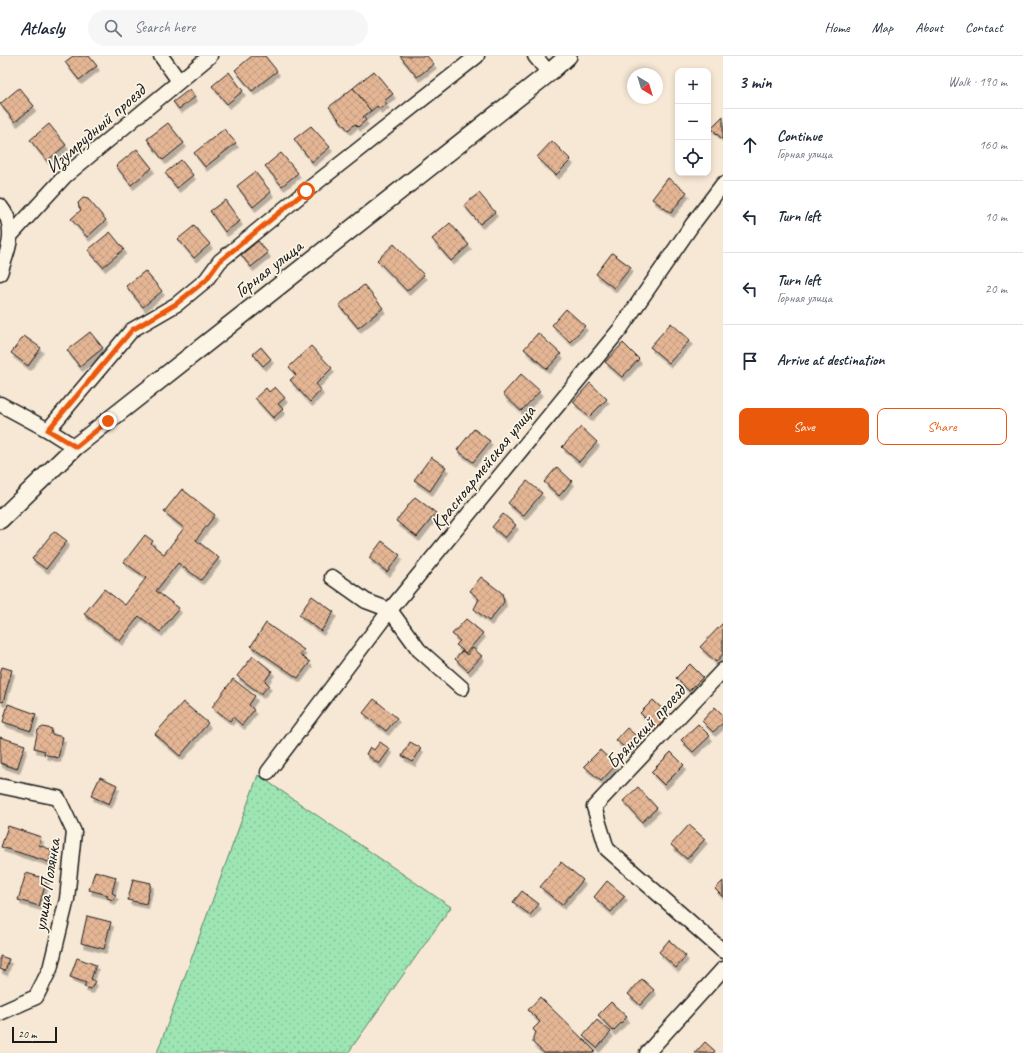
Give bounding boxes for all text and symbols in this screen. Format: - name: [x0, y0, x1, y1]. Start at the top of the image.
- search box: [88, 10, 368, 46]
- text: Atlasly: [20, 16, 64, 40]
- icon: search: [102, 17, 124, 39]
- text: Search here: [134, 18, 195, 37]
- text: Home: [824, 19, 850, 36]
- text: Map: [872, 19, 893, 36]
- text: About: [915, 19, 943, 36]
- text: Contact: [965, 19, 1003, 36]
- north arrow: [627, 68, 663, 104]
- map controls: [675, 68, 711, 176]
- button: +: [675, 68, 711, 104]
- text: 3 min: [739, 72, 772, 93]
- text: Walk · 190 m: [948, 74, 1007, 90]
- street label: Изумрудный проезд: [41, 77, 152, 179]
- button: −: [675, 104, 711, 140]
- text: Continue: [777, 127, 822, 146]
- icon: ahead: [739, 134, 761, 156]
- text: 160 m: [979, 137, 1007, 153]
- button: locate: [675, 140, 711, 176]
- text: Горная улица: [777, 146, 832, 162]
- route start: [297, 182, 315, 200]
- icon: left: [739, 206, 761, 228]
- text: Turn left: [777, 207, 820, 226]
- text: 10 m: [985, 209, 1007, 225]
- street label: Горная улица: [230, 233, 309, 303]
- text: Turn left: [777, 271, 820, 290]
- icon: left: [739, 278, 761, 300]
- text: 20 m: [985, 281, 1007, 297]
- text: Горная улица: [777, 290, 832, 306]
- icon: arrive: [739, 350, 761, 372]
- text: Arrive at destination: [777, 351, 884, 370]
- street label: Красноармейская улица: [425, 399, 541, 535]
- button: Save: [739, 408, 869, 445]
- button: Share: [877, 408, 1007, 445]
- route end: [99, 412, 117, 430]
- street label: Брянский проезд: [601, 678, 692, 774]
- street label: улица Полянка: [28, 835, 66, 934]
- scale bar: [12, 1025, 57, 1044]
- text: 20 m: [18, 1027, 37, 1041]

